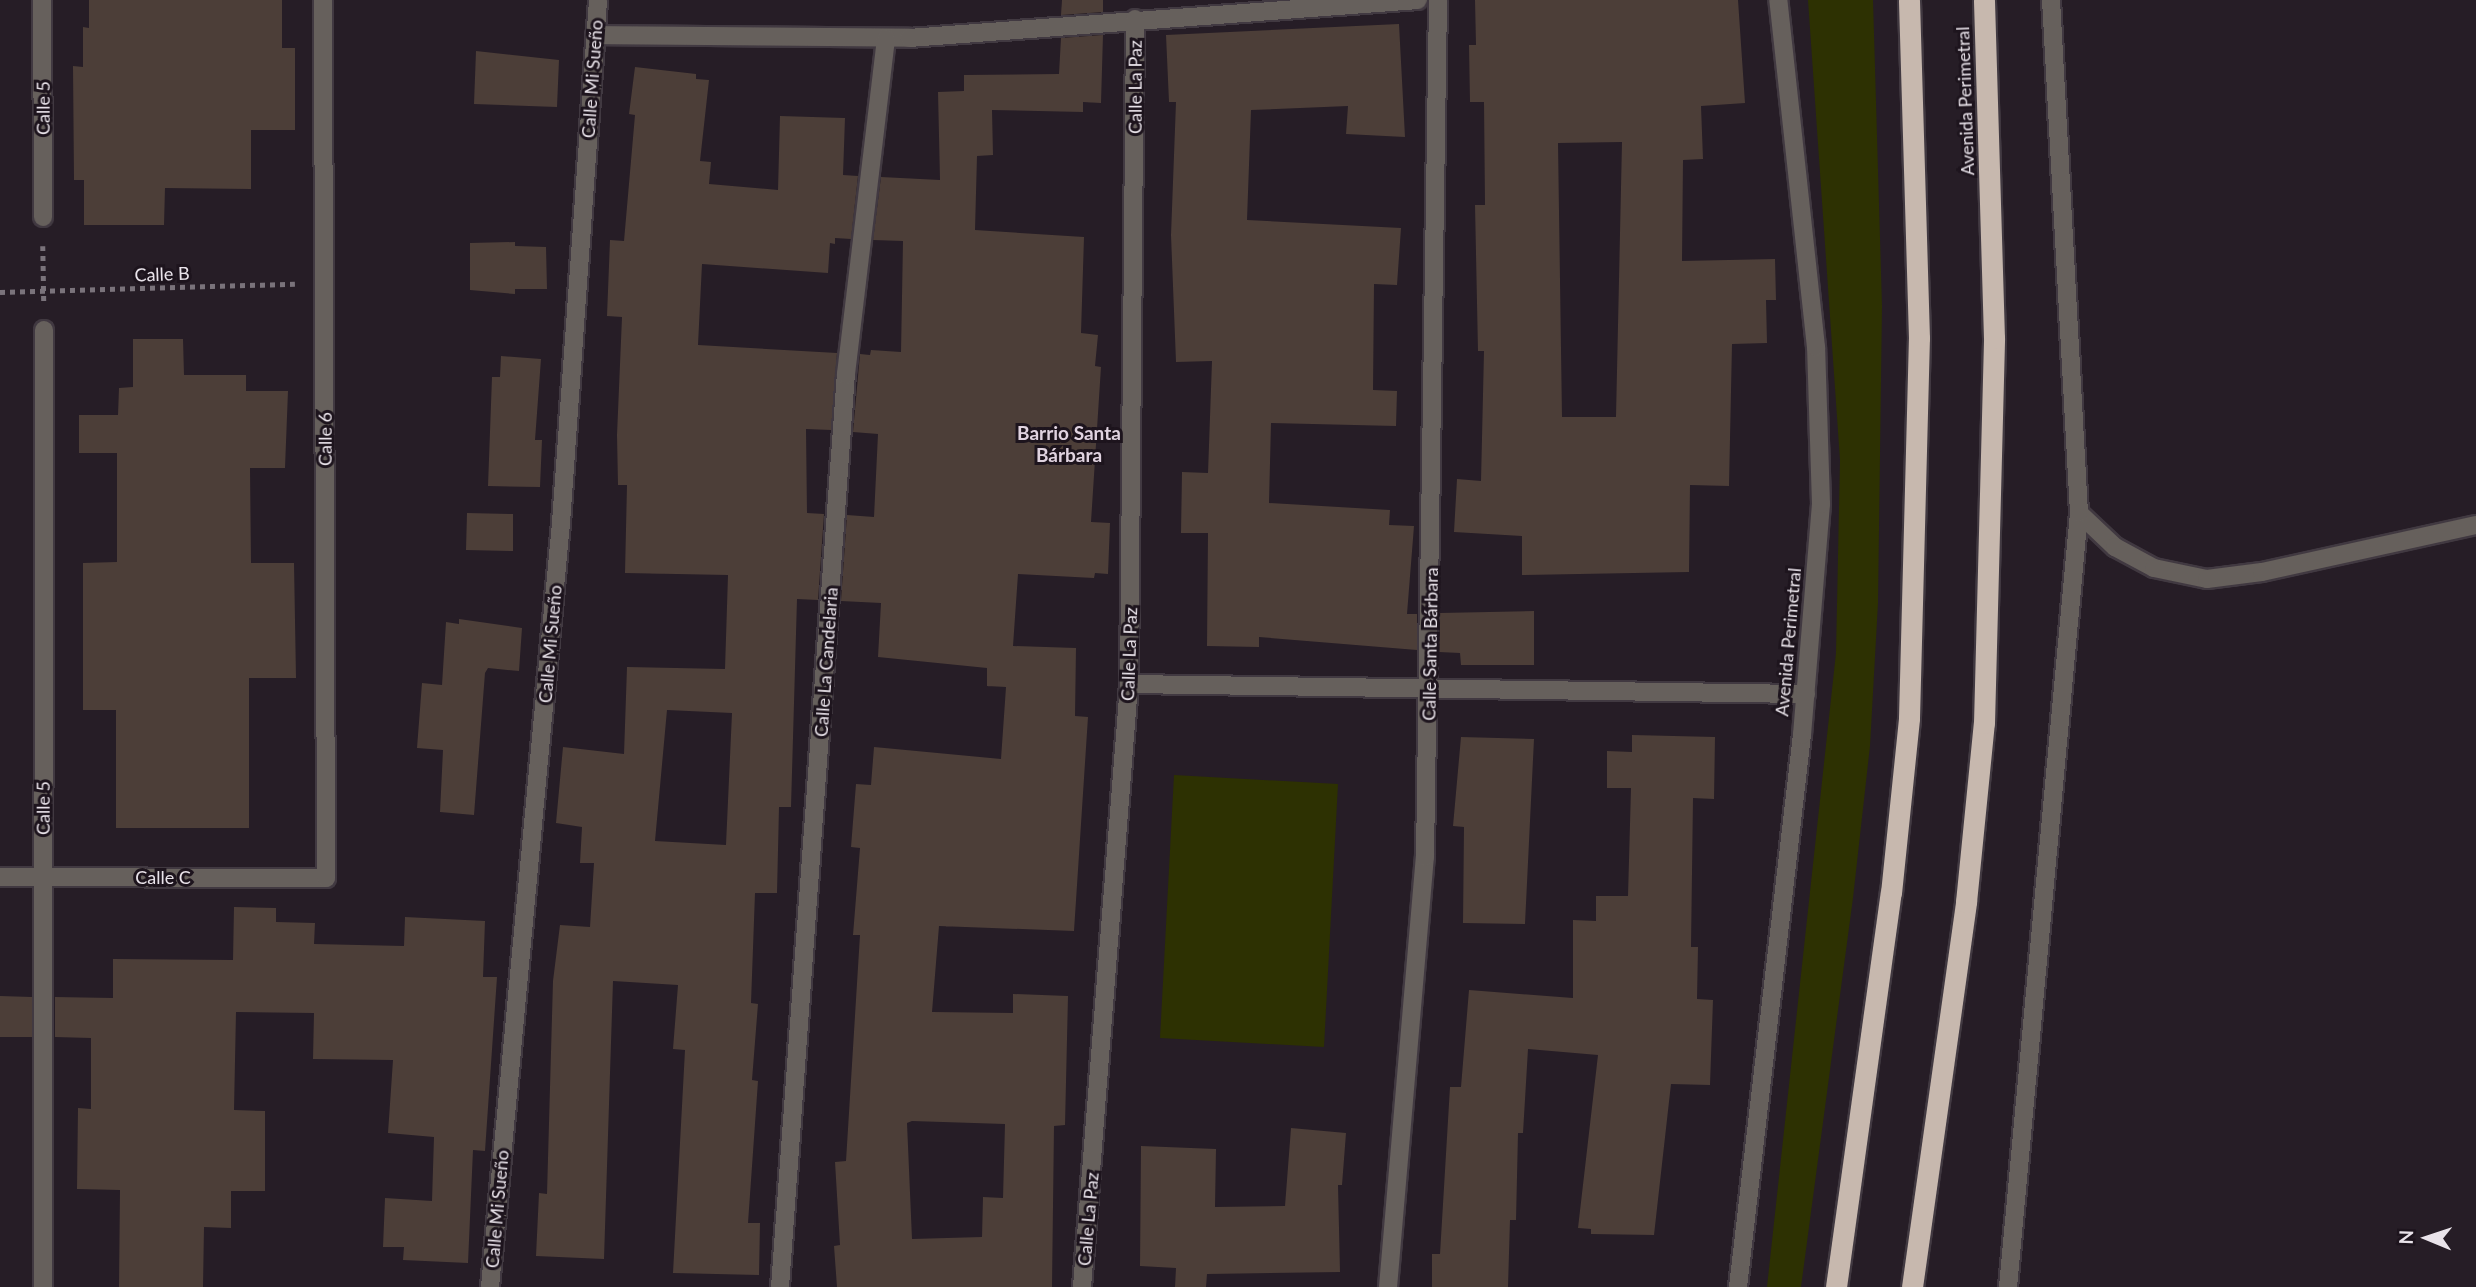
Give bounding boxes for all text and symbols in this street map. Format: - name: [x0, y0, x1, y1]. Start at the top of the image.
- street label: Calle Mi Sueño: [577, 19, 607, 139]
- street label: Avenida Perimetral: [1952, 26, 1978, 176]
- street label: Calle La Paz: [1124, 40, 1146, 134]
- street label: Calle 5: [32, 81, 54, 135]
- street label: Calle B: [134, 262, 190, 286]
- street label: Calle 6: [314, 412, 336, 466]
- district label: Barrio Santa Bárbara: [1017, 422, 1121, 466]
- street label: Calle Santa Bárbara: [1418, 567, 1442, 721]
- street label: Avenida Perimetral: [1771, 567, 1805, 717]
- street label: Calle Mi Sueño: [534, 584, 566, 704]
- street label: Calle La Candelaria: [810, 586, 842, 738]
- street label: Calle La Paz: [1117, 607, 1141, 701]
- street label: Calle 5: [32, 781, 54, 835]
- street label: Calle C: [135, 866, 191, 888]
- street label: Calle Mi Sueño: [481, 1149, 513, 1269]
- street label: Calle La Paz: [1073, 1171, 1103, 1267]
- north arrow: [2392, 1203, 2462, 1273]
- text: N: [2394, 1230, 2417, 1245]

